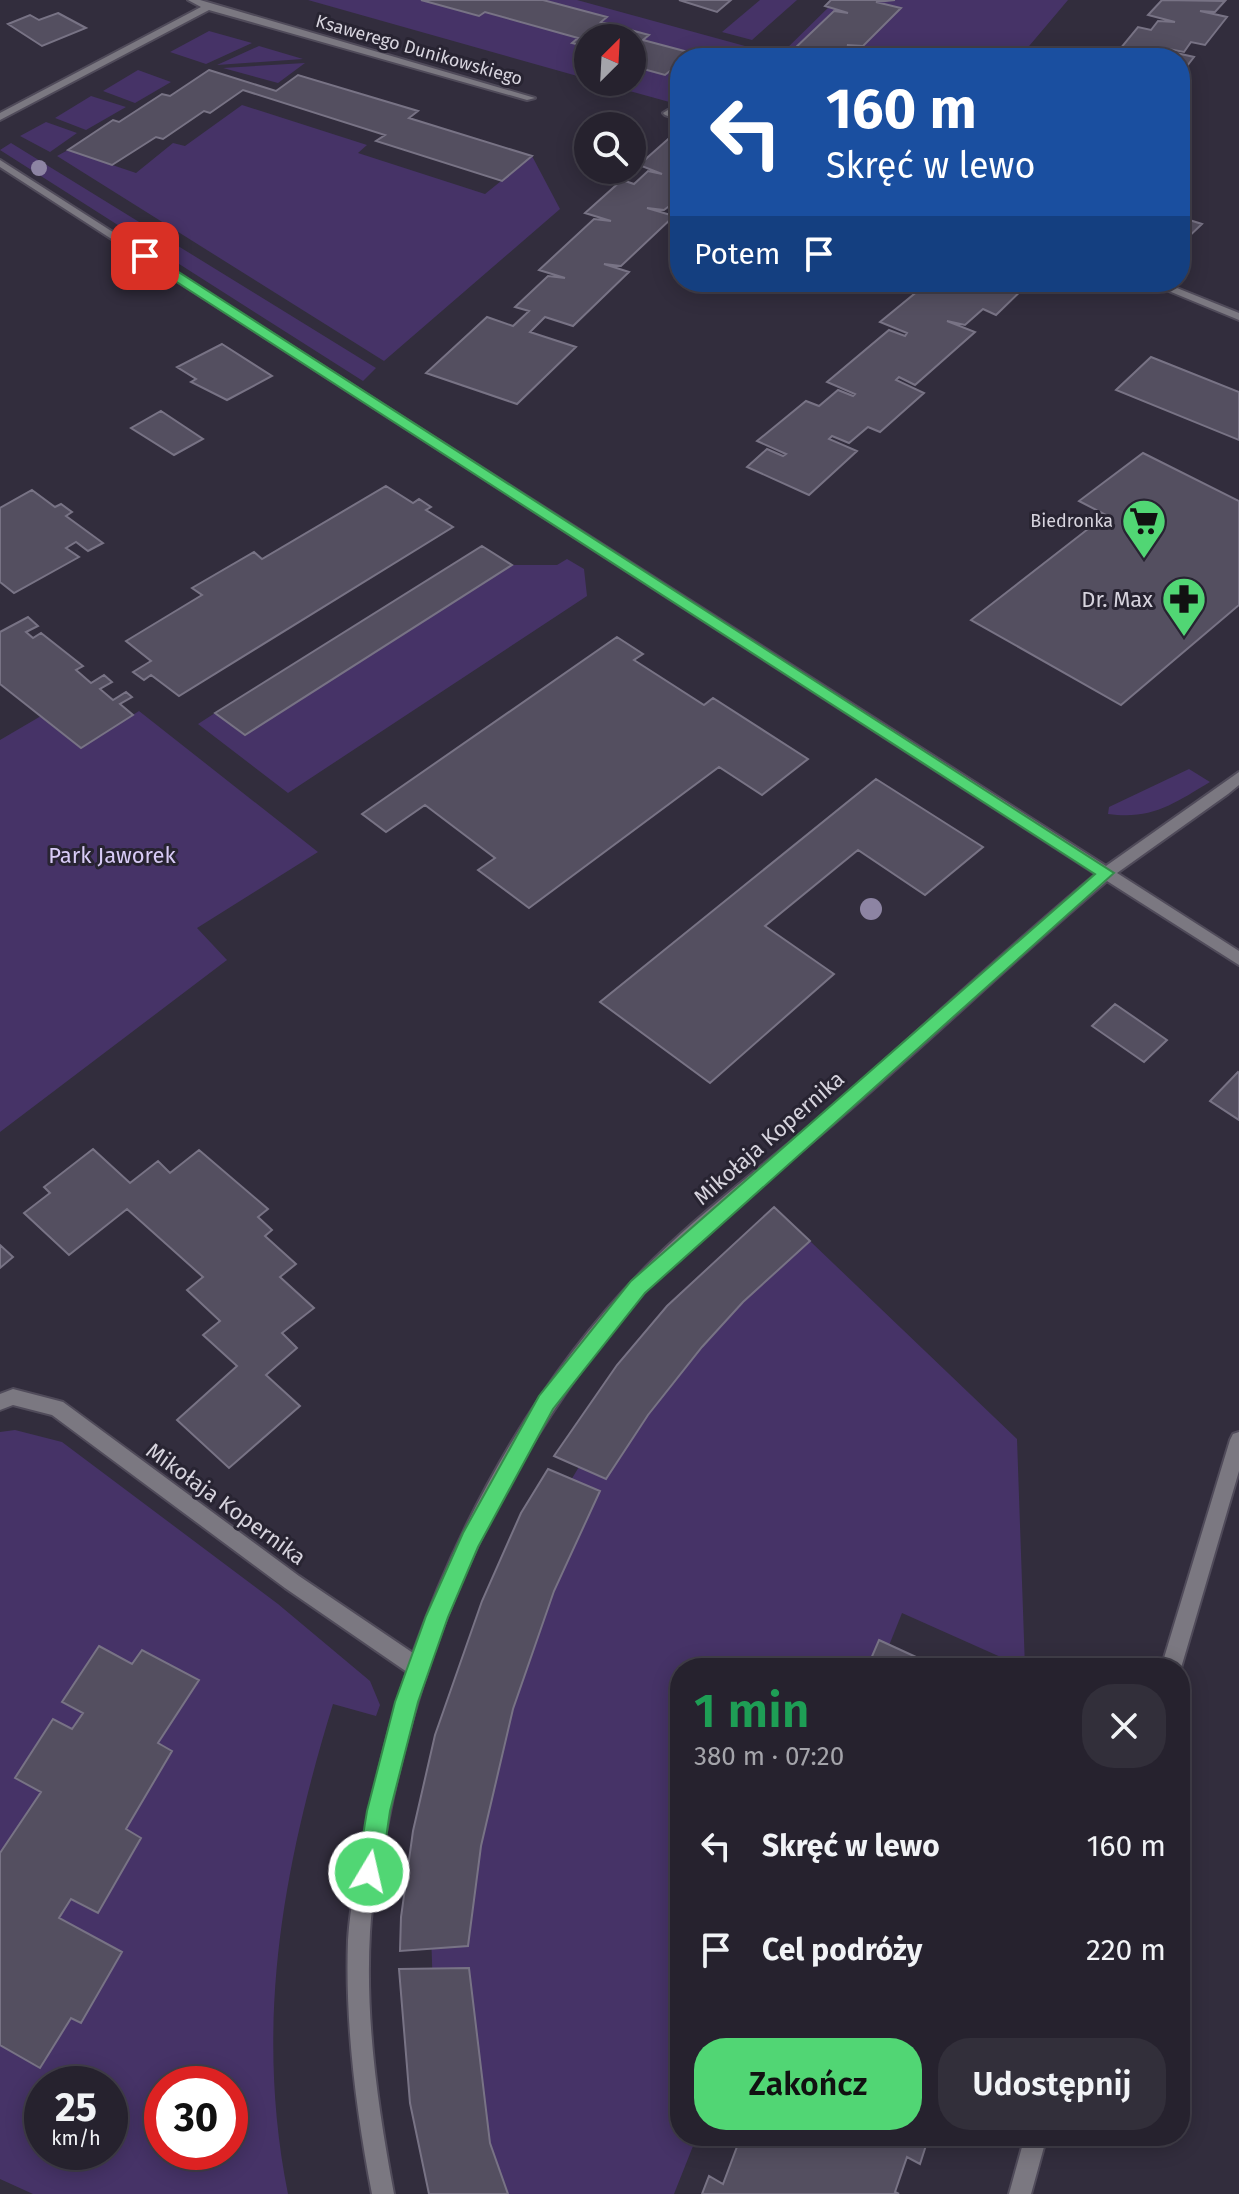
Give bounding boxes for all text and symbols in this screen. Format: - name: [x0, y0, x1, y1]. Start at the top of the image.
- street label: Ksawerego Dunikowskiego: [313, 10, 525, 90]
- north arrow: [574, 24, 646, 96]
- map controls: [574, 24, 646, 184]
- text: 160 m: [826, 76, 977, 143]
- icon: left: [694, 80, 798, 184]
- button: search: [574, 112, 646, 184]
- text: Skręć w lewo: [826, 144, 1035, 188]
- pin: [111, 222, 179, 290]
- icon: arrive: [797, 232, 841, 276]
- icon: arrive: [123, 234, 167, 278]
- text: Potem: [694, 236, 781, 272]
- supermarket icon: Biedronka: [1120, 497, 1168, 560]
- place label: Biedronka: [1030, 510, 1113, 532]
- pharmacy icon: Dr. Max: [1160, 575, 1208, 638]
- place label: Dr. Max: [1081, 586, 1153, 613]
- park label: Park Jaworek: [48, 842, 176, 869]
- street label: Mikołaja Kopernika: [688, 1065, 850, 1211]
- street label: Mikołaja Kopernika: [141, 1437, 311, 1571]
- text: 1 min: [694, 1682, 810, 1740]
- button: close: [1082, 1684, 1166, 1768]
- text: 380 m · 07:20: [694, 1741, 844, 1772]
- icon: left: [694, 1824, 738, 1868]
- text: Skręć w lewo: [762, 1828, 940, 1864]
- text: 160 m: [1087, 1828, 1166, 1864]
- position arrow: [327, 1830, 411, 1914]
- icon: arrive: [694, 1928, 738, 1972]
- text: Cel podróży: [762, 1932, 922, 1968]
- text: 220 m: [1086, 1932, 1166, 1968]
- button: Zakończ: [694, 2038, 922, 2130]
- button: Udostępnij: [938, 2038, 1166, 2130]
- speed limit sign: 30: [144, 2066, 248, 2170]
- text: 25: [55, 2084, 97, 2132]
- text: km/h: [51, 2126, 101, 2150]

